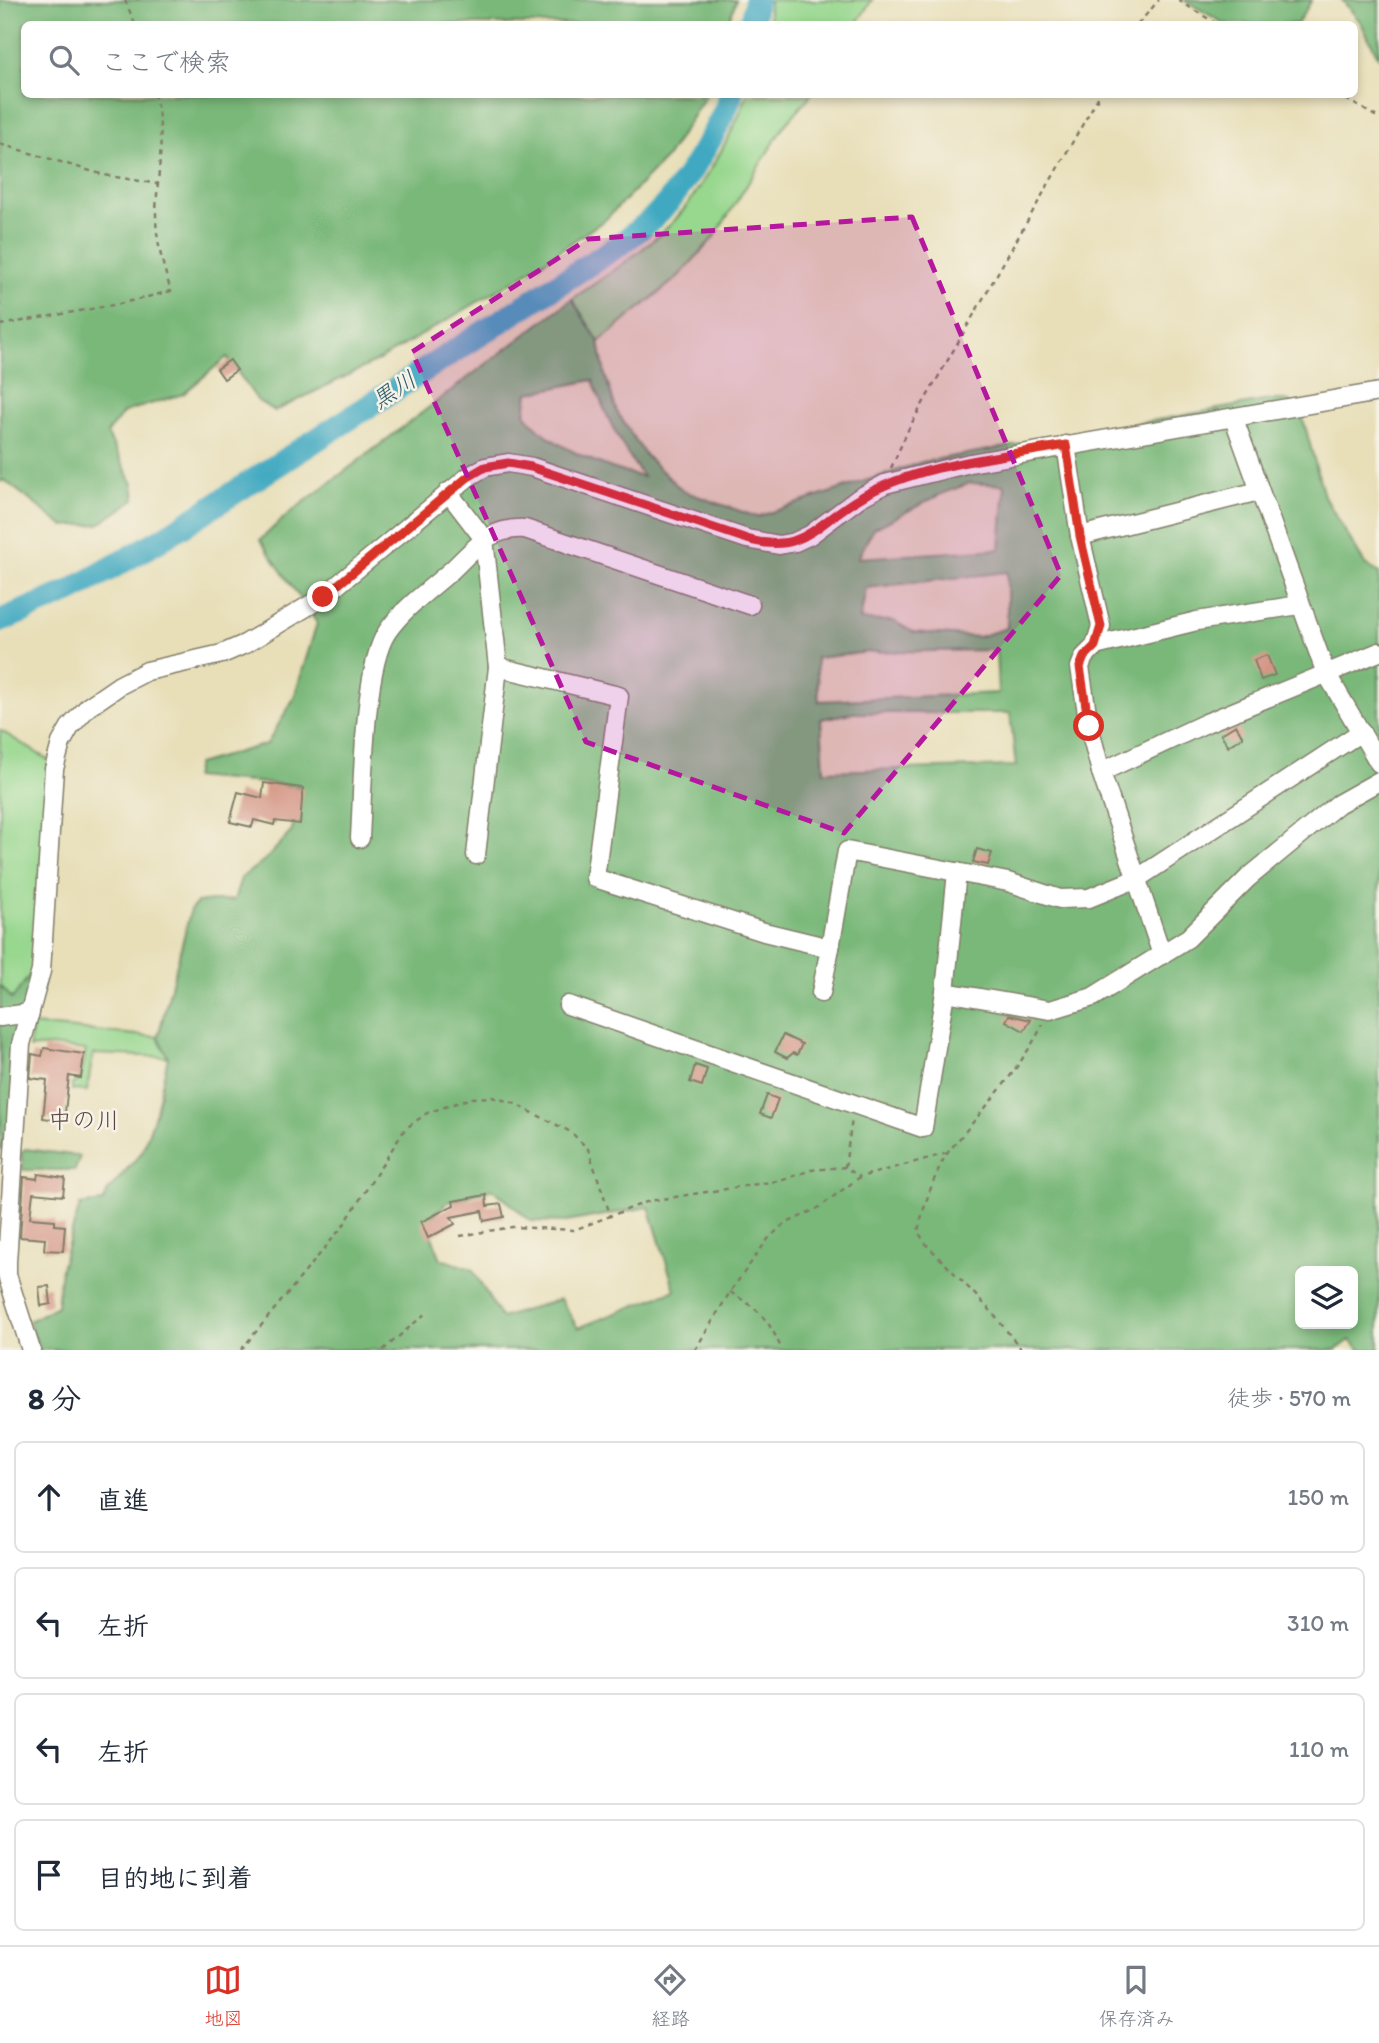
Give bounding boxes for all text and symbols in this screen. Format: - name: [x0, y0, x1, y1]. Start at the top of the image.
- search box: [21, 21, 1358, 98]
- icon: search: [45, 41, 83, 79]
- text: ここで検索: [101, 46, 231, 78]
- water label: 黒川: [366, 364, 422, 415]
- route end: [307, 581, 338, 612]
- route start: [1073, 710, 1104, 741]
- district label: 中の川: [48, 1105, 120, 1134]
- map controls: [1295, 1266, 1358, 1329]
- button: layers: [1295, 1266, 1358, 1329]
- text: 8 分: [28, 1380, 81, 1417]
- text: 徒歩 · 570 m: [1227, 1384, 1351, 1412]
- icon: ahead: [30, 1478, 68, 1516]
- text: 150 m: [1288, 1483, 1349, 1511]
- text: 直進: [97, 1484, 149, 1516]
- icon: left: [30, 1604, 68, 1642]
- text: 310 m: [1287, 1609, 1349, 1637]
- text: 左折: [97, 1610, 149, 1642]
- icon: left: [30, 1730, 68, 1768]
- text: 110 m: [1289, 1735, 1349, 1763]
- text: 左折: [97, 1736, 149, 1768]
- icon: arrive: [30, 1856, 68, 1894]
- text: 目的地に到着: [97, 1862, 253, 1894]
- tab: 地図: [204, 1961, 243, 2030]
- tab: 経路: [651, 1961, 690, 2030]
- tab: 保存済み: [1098, 1961, 1175, 2030]

